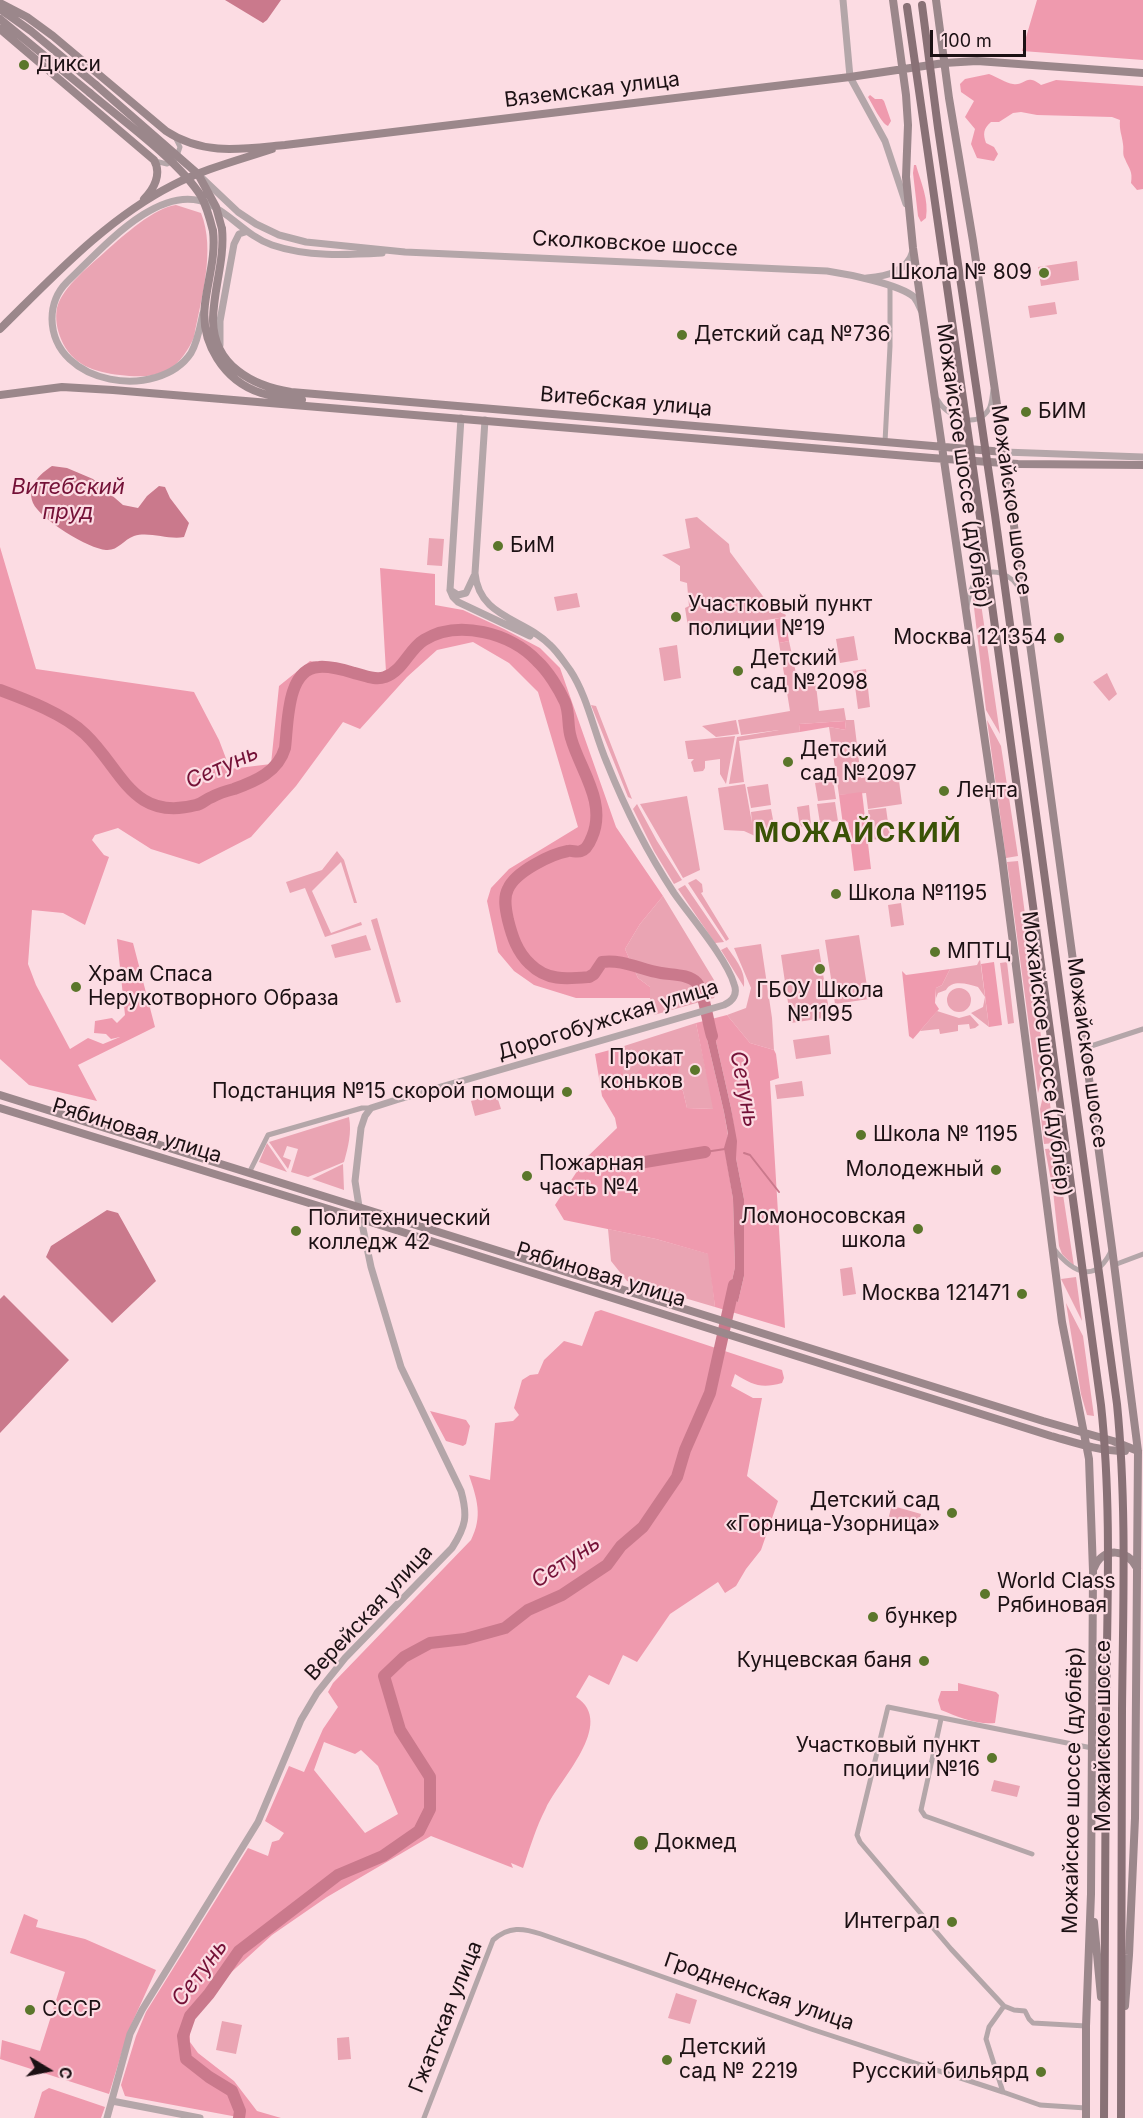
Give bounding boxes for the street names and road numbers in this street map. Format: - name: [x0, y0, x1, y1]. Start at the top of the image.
- street label: Вяземская улица: [503, 67, 681, 113]
- street label: Сколковское шоссе: [531, 226, 739, 262]
- street label: Можайское шоссе (дублёр): [931, 322, 995, 610]
- street label: Витебская улица: [539, 382, 713, 422]
- street label: Можайское шоссе: [985, 403, 1037, 597]
- street label: Можайское шоссе (дублёр): [1016, 910, 1076, 1198]
- street label: Можайское шоссе: [1061, 956, 1113, 1150]
- street label: Дорогобужская улица: [494, 974, 722, 1066]
- street label: Рябиновая улица: [49, 1093, 225, 1169]
- street label: Рябиновая улица: [513, 1237, 689, 1313]
- street label: Верейская улица: [300, 1540, 438, 1686]
- street label: Можайское шоссе: [1091, 1640, 1117, 1832]
- street label: Можайское шоссе (дублёр): [1058, 1646, 1088, 1934]
- street label: Гжатская улица: [404, 1937, 488, 2097]
- street label: Гродненская улица: [661, 1948, 857, 2036]

